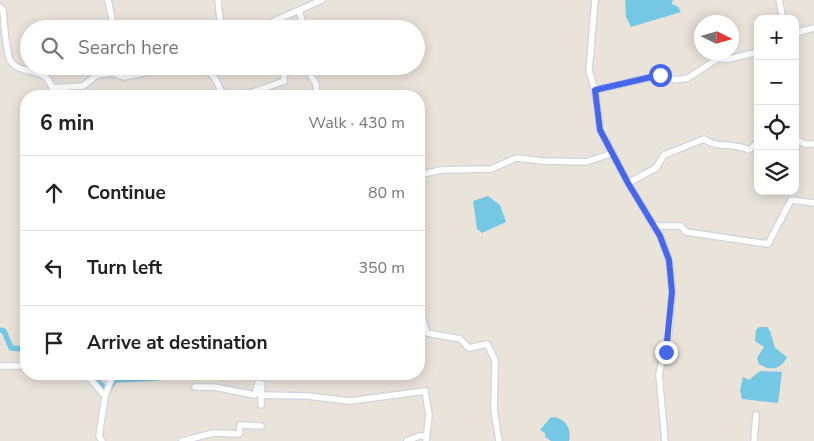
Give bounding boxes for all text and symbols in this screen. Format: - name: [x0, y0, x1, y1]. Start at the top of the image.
- north arrow: [694, 15, 739, 60]
- map controls: [754, 15, 799, 195]
- button: +: [754, 15, 799, 60]
- search box: [20, 20, 425, 75]
- icon: search: [38, 34, 66, 62]
- text: Search here: [78, 35, 179, 61]
- button: −: [754, 60, 799, 105]
- route start: [649, 64, 672, 87]
- button: locate: [754, 105, 799, 150]
- text: 6 min: [40, 109, 94, 137]
- text: Walk · 430 m: [309, 112, 405, 134]
- button: layers: [754, 150, 799, 195]
- icon: ahead: [40, 179, 68, 207]
- text: Continue: [87, 180, 166, 206]
- text: 80 m: [368, 182, 405, 204]
- icon: left: [40, 254, 68, 282]
- text: Turn left: [87, 255, 162, 281]
- text: 350 m: [358, 257, 405, 279]
- icon: arrive: [40, 329, 68, 357]
- text: Arrive at destination: [87, 330, 268, 356]
- route end: [655, 341, 678, 364]

